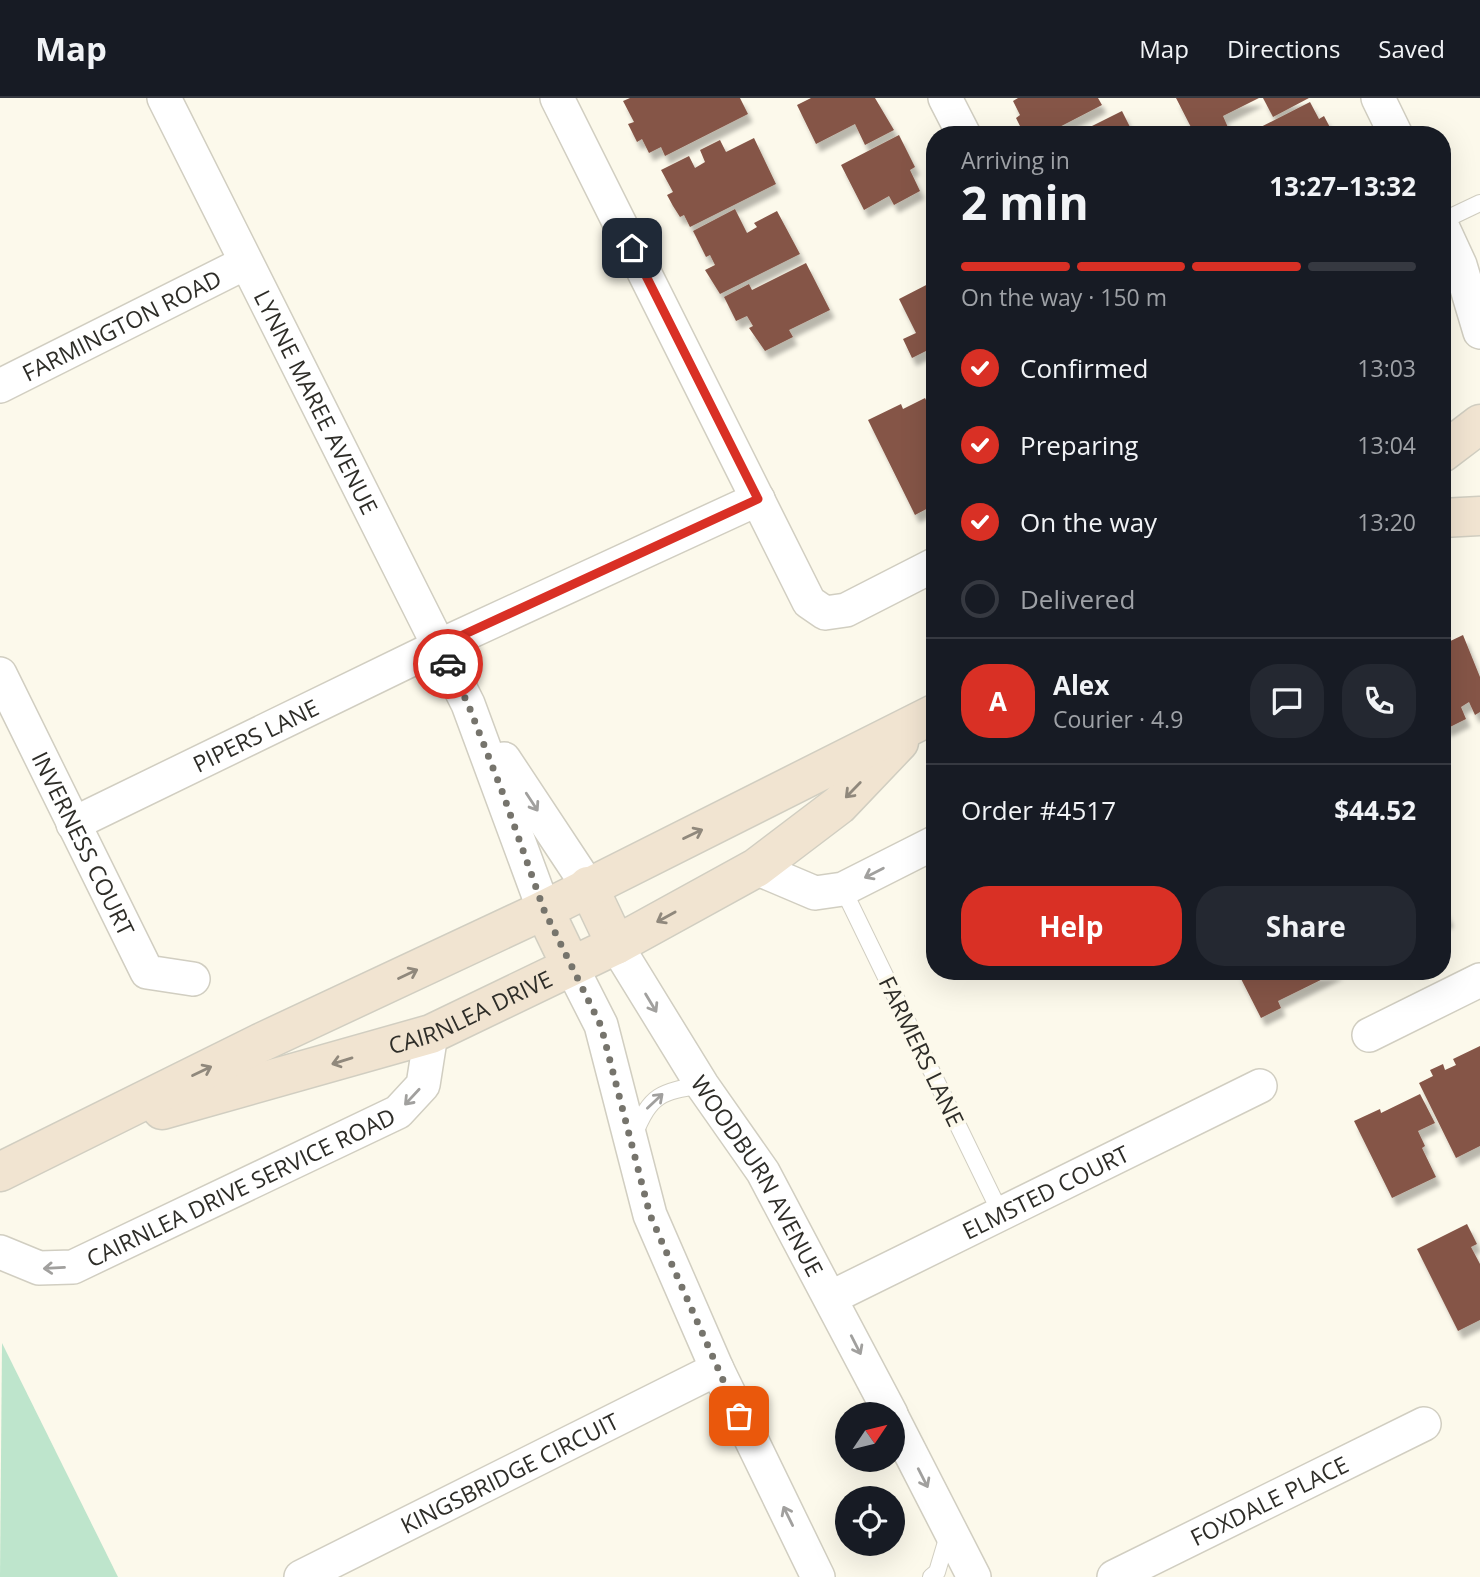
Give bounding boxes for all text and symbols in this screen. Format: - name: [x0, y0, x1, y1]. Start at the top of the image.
- text: Map: [35, 26, 107, 71]
- text: Map: [1139, 32, 1189, 65]
- text: Directions: [1227, 32, 1340, 65]
- text: Saved: [1378, 32, 1445, 65]
- text: Arriving in: [961, 144, 1070, 176]
- text: 13:27–13:32: [1269, 168, 1416, 204]
- text: 2 min: [961, 171, 1089, 233]
- pin: [602, 218, 662, 278]
- icon: home: [613, 229, 651, 267]
- street label: FARMINGTON ROAD: [16, 262, 227, 388]
- text: On the way · 150 m: [961, 281, 1167, 313]
- street label: LYNNE MAREE AVENUE: [247, 284, 386, 520]
- icon: check: [961, 349, 999, 387]
- text: Confirmed: [1020, 350, 1148, 386]
- text: 13:03: [1357, 352, 1416, 384]
- icon: check: [961, 426, 999, 464]
- text: Preparing: [1020, 427, 1138, 463]
- text: 13:04: [1357, 429, 1416, 461]
- icon: check: [961, 503, 999, 541]
- text: On the way: [1020, 504, 1157, 540]
- text: 13:20: [1357, 506, 1416, 538]
- text: Delivered: [1020, 581, 1135, 617]
- courier: [413, 629, 483, 699]
- icon: car: [429, 645, 467, 683]
- button: chat: [1250, 664, 1324, 738]
- button: phone: [1342, 664, 1416, 738]
- text: Alex: [1053, 667, 1109, 703]
- text: A: [989, 683, 1007, 719]
- street label: PIPERS LANE: [187, 691, 324, 779]
- text: Courier · 4.9: [1053, 703, 1183, 735]
- street label: INVERNESS COURT: [25, 746, 143, 941]
- one-way arrow: [844, 781, 861, 798]
- one-way arrow: [525, 792, 540, 811]
- text: Order #4517: [961, 792, 1116, 828]
- text: $44.52: [1334, 792, 1416, 828]
- one-way arrow: [682, 826, 703, 840]
- one-way arrow: [864, 867, 884, 881]
- button: Help: [961, 886, 1182, 966]
- button: Share: [1196, 886, 1416, 966]
- one-way arrow: [656, 911, 677, 924]
- street label: CAIRNLEA DRIVE: [385, 962, 557, 1061]
- one-way arrow: [397, 967, 418, 980]
- street label: FARMERS LANE: [872, 971, 972, 1131]
- one-way arrow: [645, 993, 659, 1013]
- one-way arrow: [331, 1055, 353, 1068]
- one-way arrow: [191, 1064, 212, 1078]
- street label: WOODBURN AVENUE: [684, 1069, 831, 1282]
- one-way arrow: [403, 1088, 420, 1105]
- one-way arrow: [646, 1092, 663, 1109]
- street label: CAIRNLEA DRIVE SERVICE ROAD: [81, 1100, 400, 1274]
- street label: ELMSTED COURT: [957, 1137, 1135, 1246]
- one-way arrow: [43, 1261, 66, 1274]
- one-way arrow: [849, 1334, 863, 1355]
- pin: [709, 1386, 769, 1446]
- icon: bag: [720, 1397, 758, 1435]
- north arrow: [835, 1402, 905, 1472]
- map controls: [835, 1402, 905, 1556]
- street label: KINGSBRIDGE CIRCUIT: [395, 1405, 624, 1541]
- street label: FOXDALE PLACE: [1185, 1448, 1354, 1553]
- one-way arrow: [917, 1467, 931, 1488]
- button: locate: [835, 1486, 905, 1556]
- one-way arrow: [781, 1506, 794, 1527]

